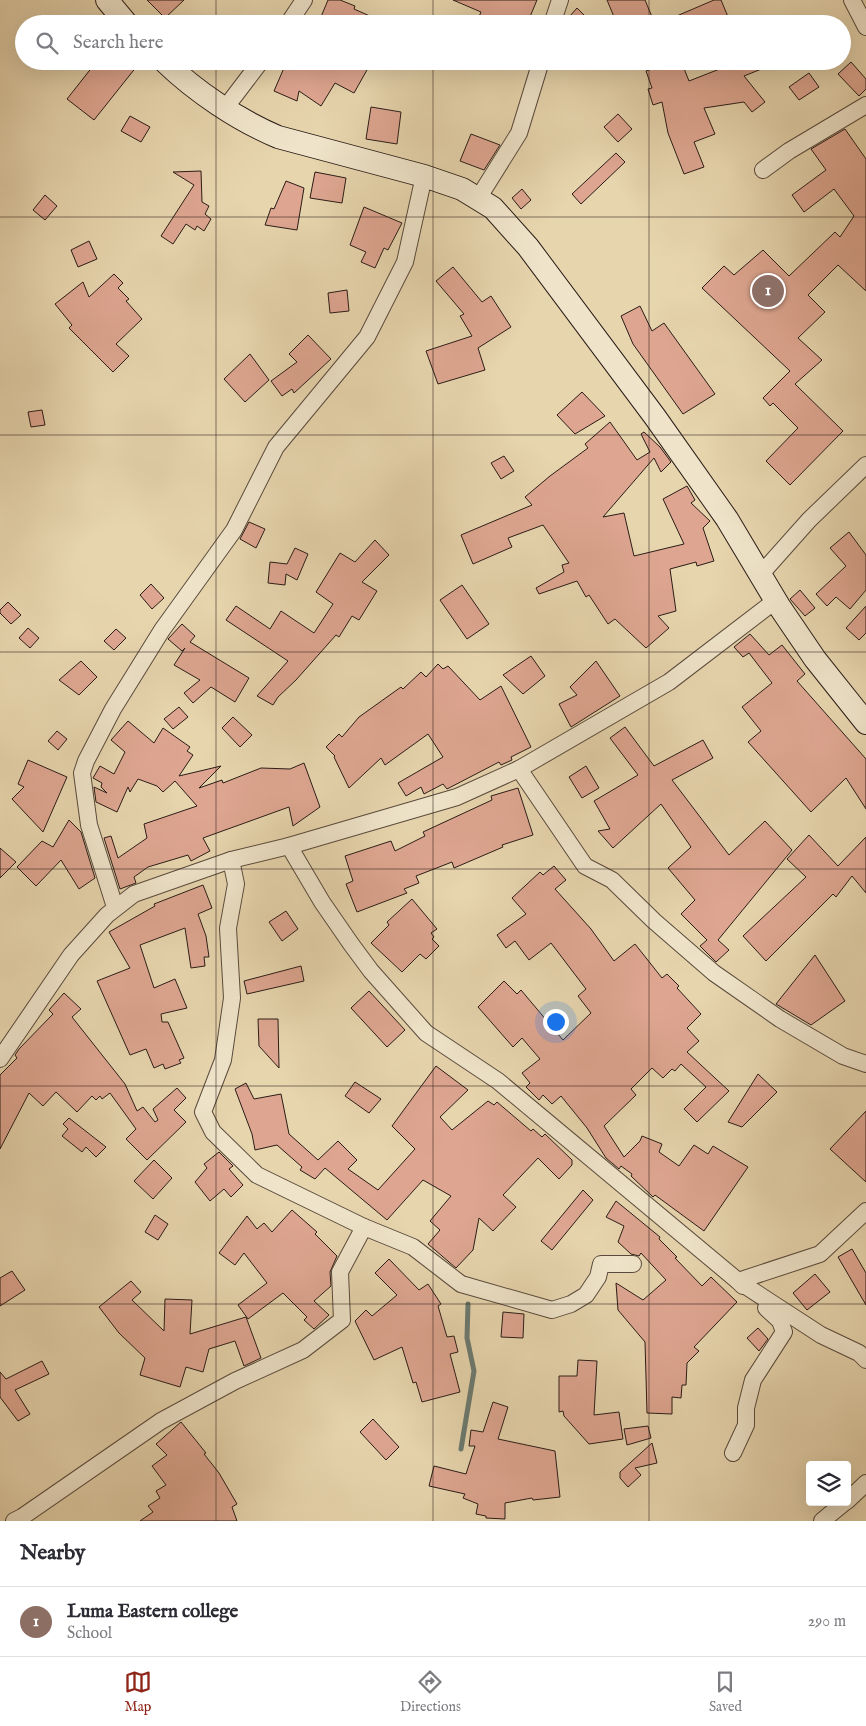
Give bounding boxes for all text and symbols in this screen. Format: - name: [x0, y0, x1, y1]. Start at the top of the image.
- search box: [15, 15, 851, 70]
- icon: search: [33, 29, 61, 57]
- text: Search here: [73, 31, 164, 55]
- pin: 1: [752, 272, 784, 310]
- your location: [543, 1009, 569, 1035]
- map controls: [806, 1461, 851, 1506]
- button: layers: [806, 1461, 851, 1506]
- text: Nearby: [20, 1540, 85, 1567]
- text: Luma Eastern college: [67, 1600, 238, 1624]
- text: 1: [33, 1612, 39, 1632]
- text: 290 m: [808, 1612, 846, 1632]
- text: School: [67, 1624, 112, 1644]
- tab: Map: [124, 1668, 152, 1716]
- tab: Directions: [400, 1668, 461, 1716]
- tab: Saved: [709, 1668, 742, 1716]

